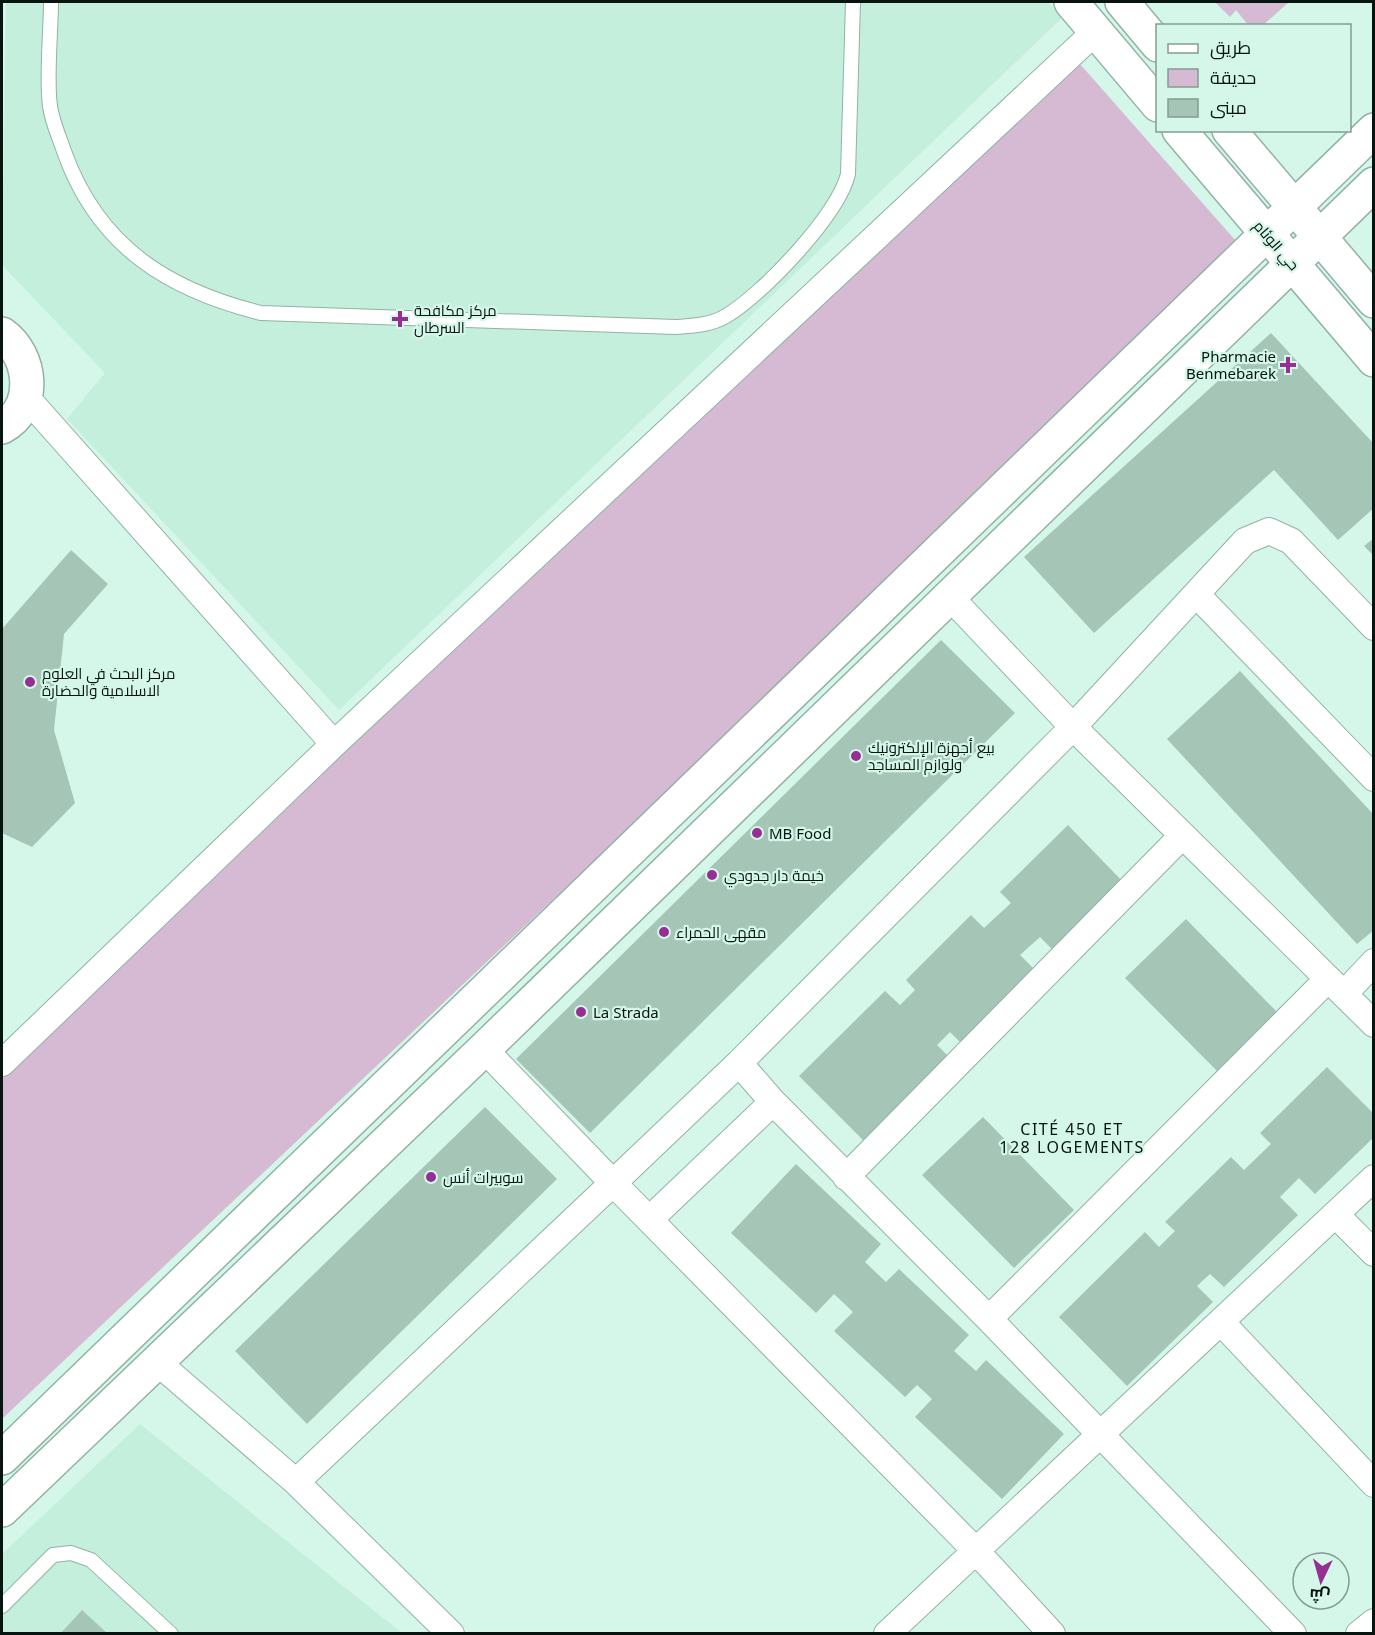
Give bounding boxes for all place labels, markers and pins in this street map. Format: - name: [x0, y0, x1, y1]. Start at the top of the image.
- place label: مركز مكافحة السرطان: [414, 300, 497, 338]
- marker: مركز مكافحة السرطان: [391, 310, 409, 328]
- place label: Pharmacie Benmebarek: [1186, 346, 1276, 383]
- marker: Pharmacie Benmebarek: [1281, 358, 1295, 372]
- place label: مركز البحث في العلوم الاسلامية والحضارة: [42, 663, 175, 700]
- marker: مركز البحث في العلوم الاسلامية والحضارة: [23, 675, 37, 689]
- place label: بيع أجهزة الإلكترونيك ولوازم المساجد: [868, 737, 995, 775]
- marker: بيع أجهزة الإلكترونيك ولوازم المساجد: [849, 749, 863, 763]
- place label: MB Food: [769, 823, 831, 843]
- marker: MB Food: [750, 826, 764, 840]
- place label: خيمة دار جدودي: [724, 865, 824, 888]
- marker: خيمة دار جدودي: [705, 868, 719, 882]
- place label: مقهى الحمراء: [676, 922, 766, 943]
- marker: مقهى الحمراء: [657, 925, 671, 939]
- place label: La Strada: [593, 1002, 659, 1022]
- marker: La Strada: [574, 1005, 588, 1019]
- place label: سوبيرات أنس: [443, 1167, 524, 1188]
- marker: سوبيرات أنس: [424, 1170, 438, 1184]

